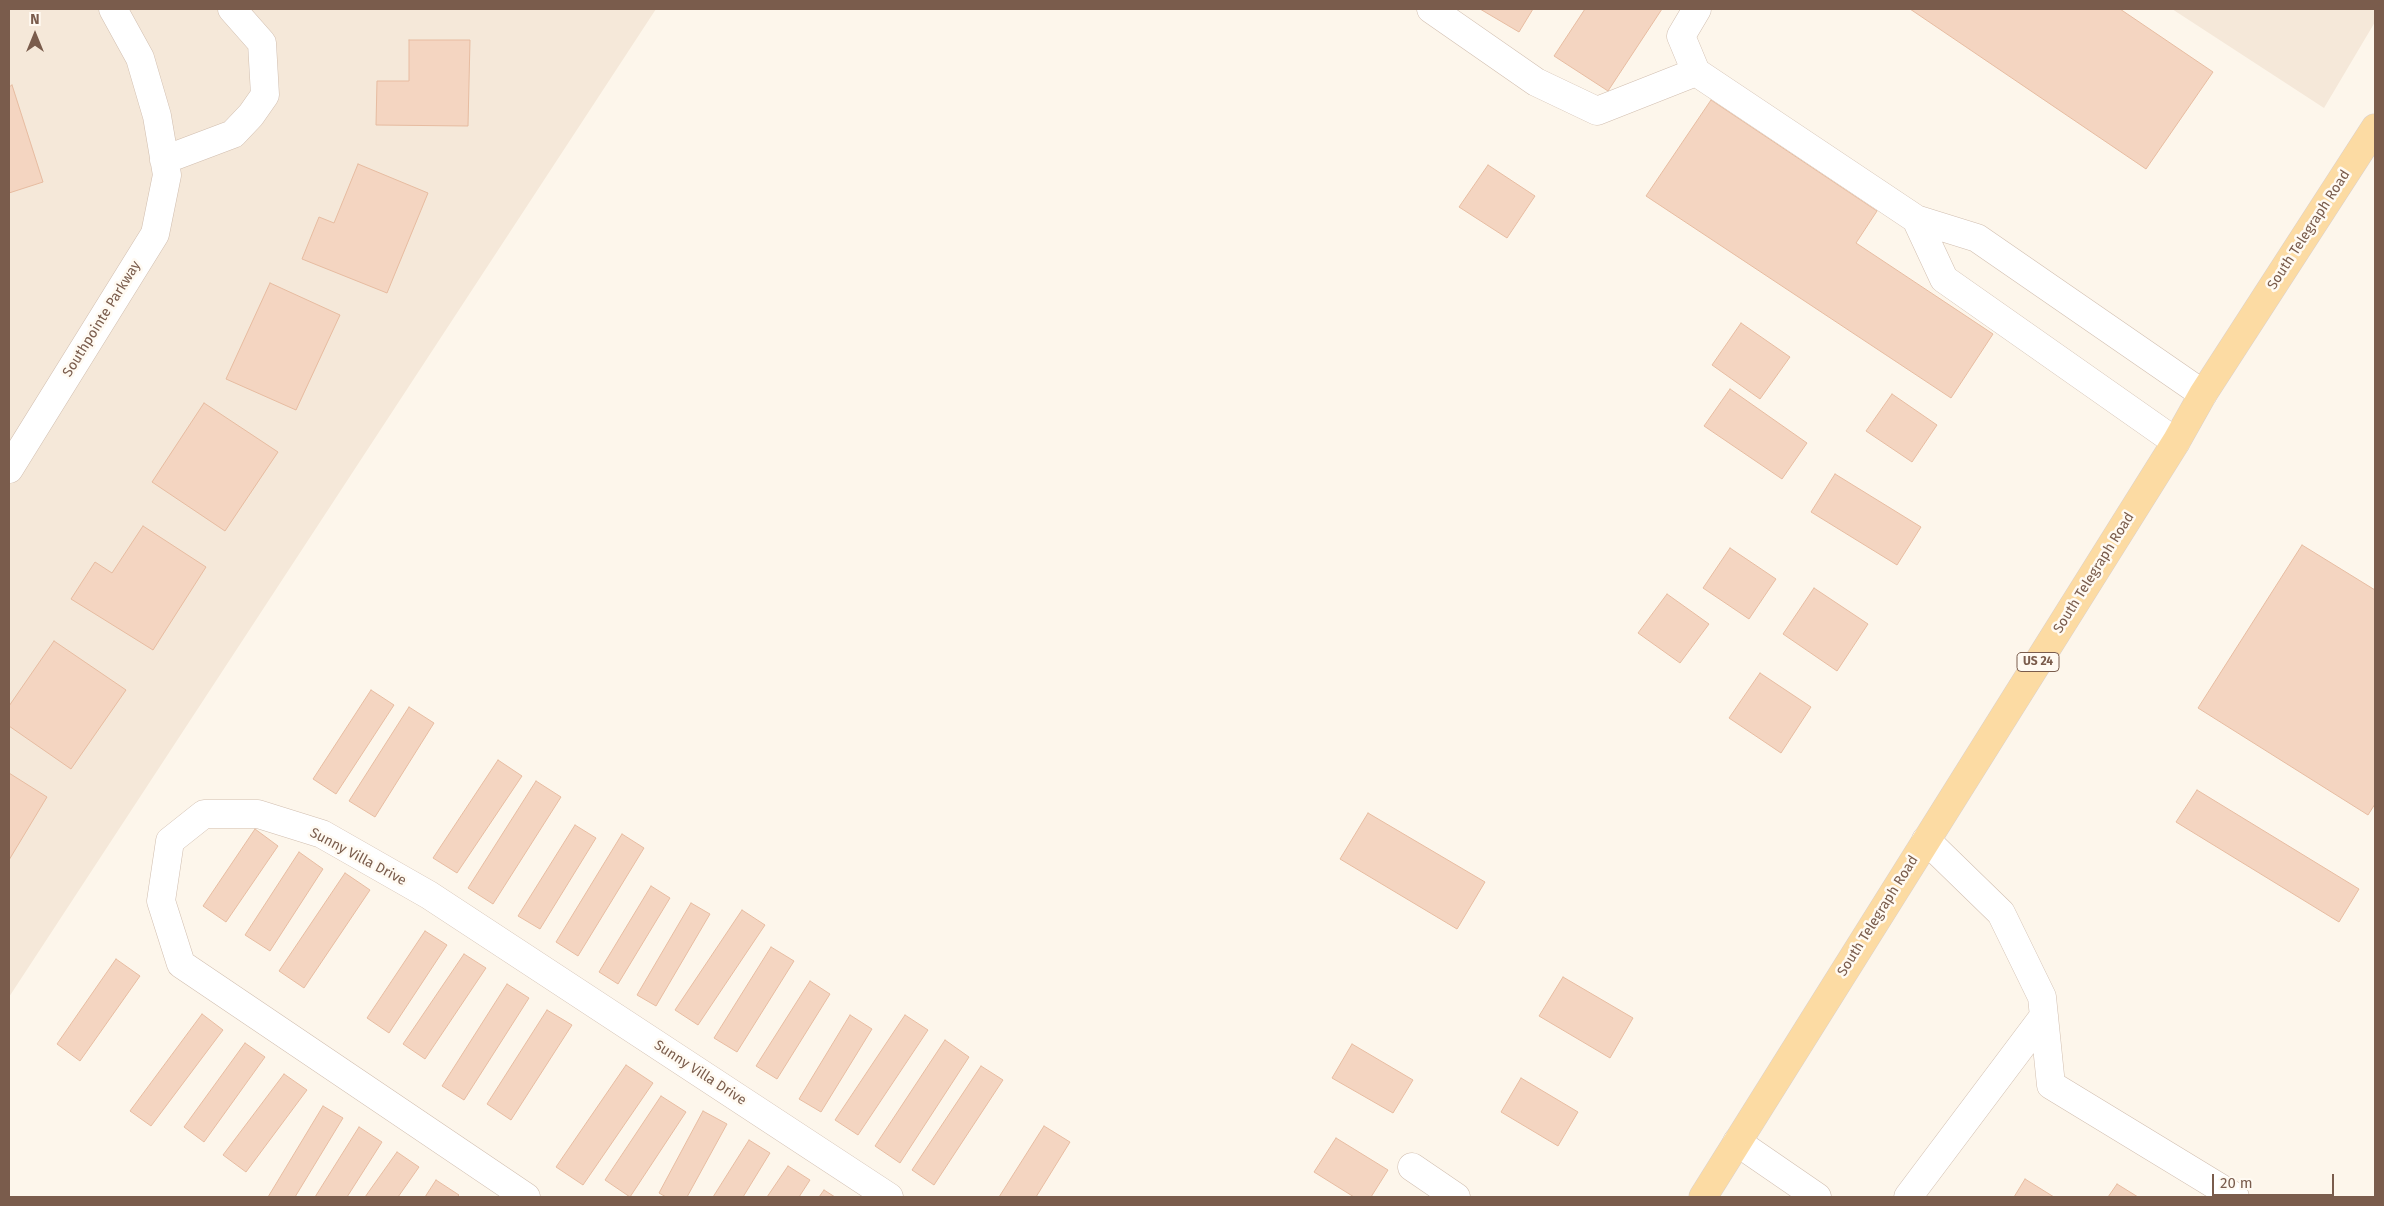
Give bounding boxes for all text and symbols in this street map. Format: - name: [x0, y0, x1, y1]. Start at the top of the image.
- north arrow: [10, 10, 60, 60]
- text: N: [30, 11, 40, 28]
- street label: South Telegraph Road: [2264, 167, 2354, 293]
- street label: Southpointe Parkway: [59, 258, 145, 380]
- street label: South Telegraph Road: [2050, 510, 2138, 636]
- road number: US 24: [2017, 652, 2059, 672]
- street label: Sunny Villa Drive: [307, 825, 409, 889]
- street label: South Telegraph Road: [1834, 853, 1922, 979]
- street label: Sunny Villa Drive: [651, 1037, 749, 1109]
- scale bar: [2214, 1164, 2336, 1196]
- text: 20 m: [2220, 1174, 2253, 1192]

